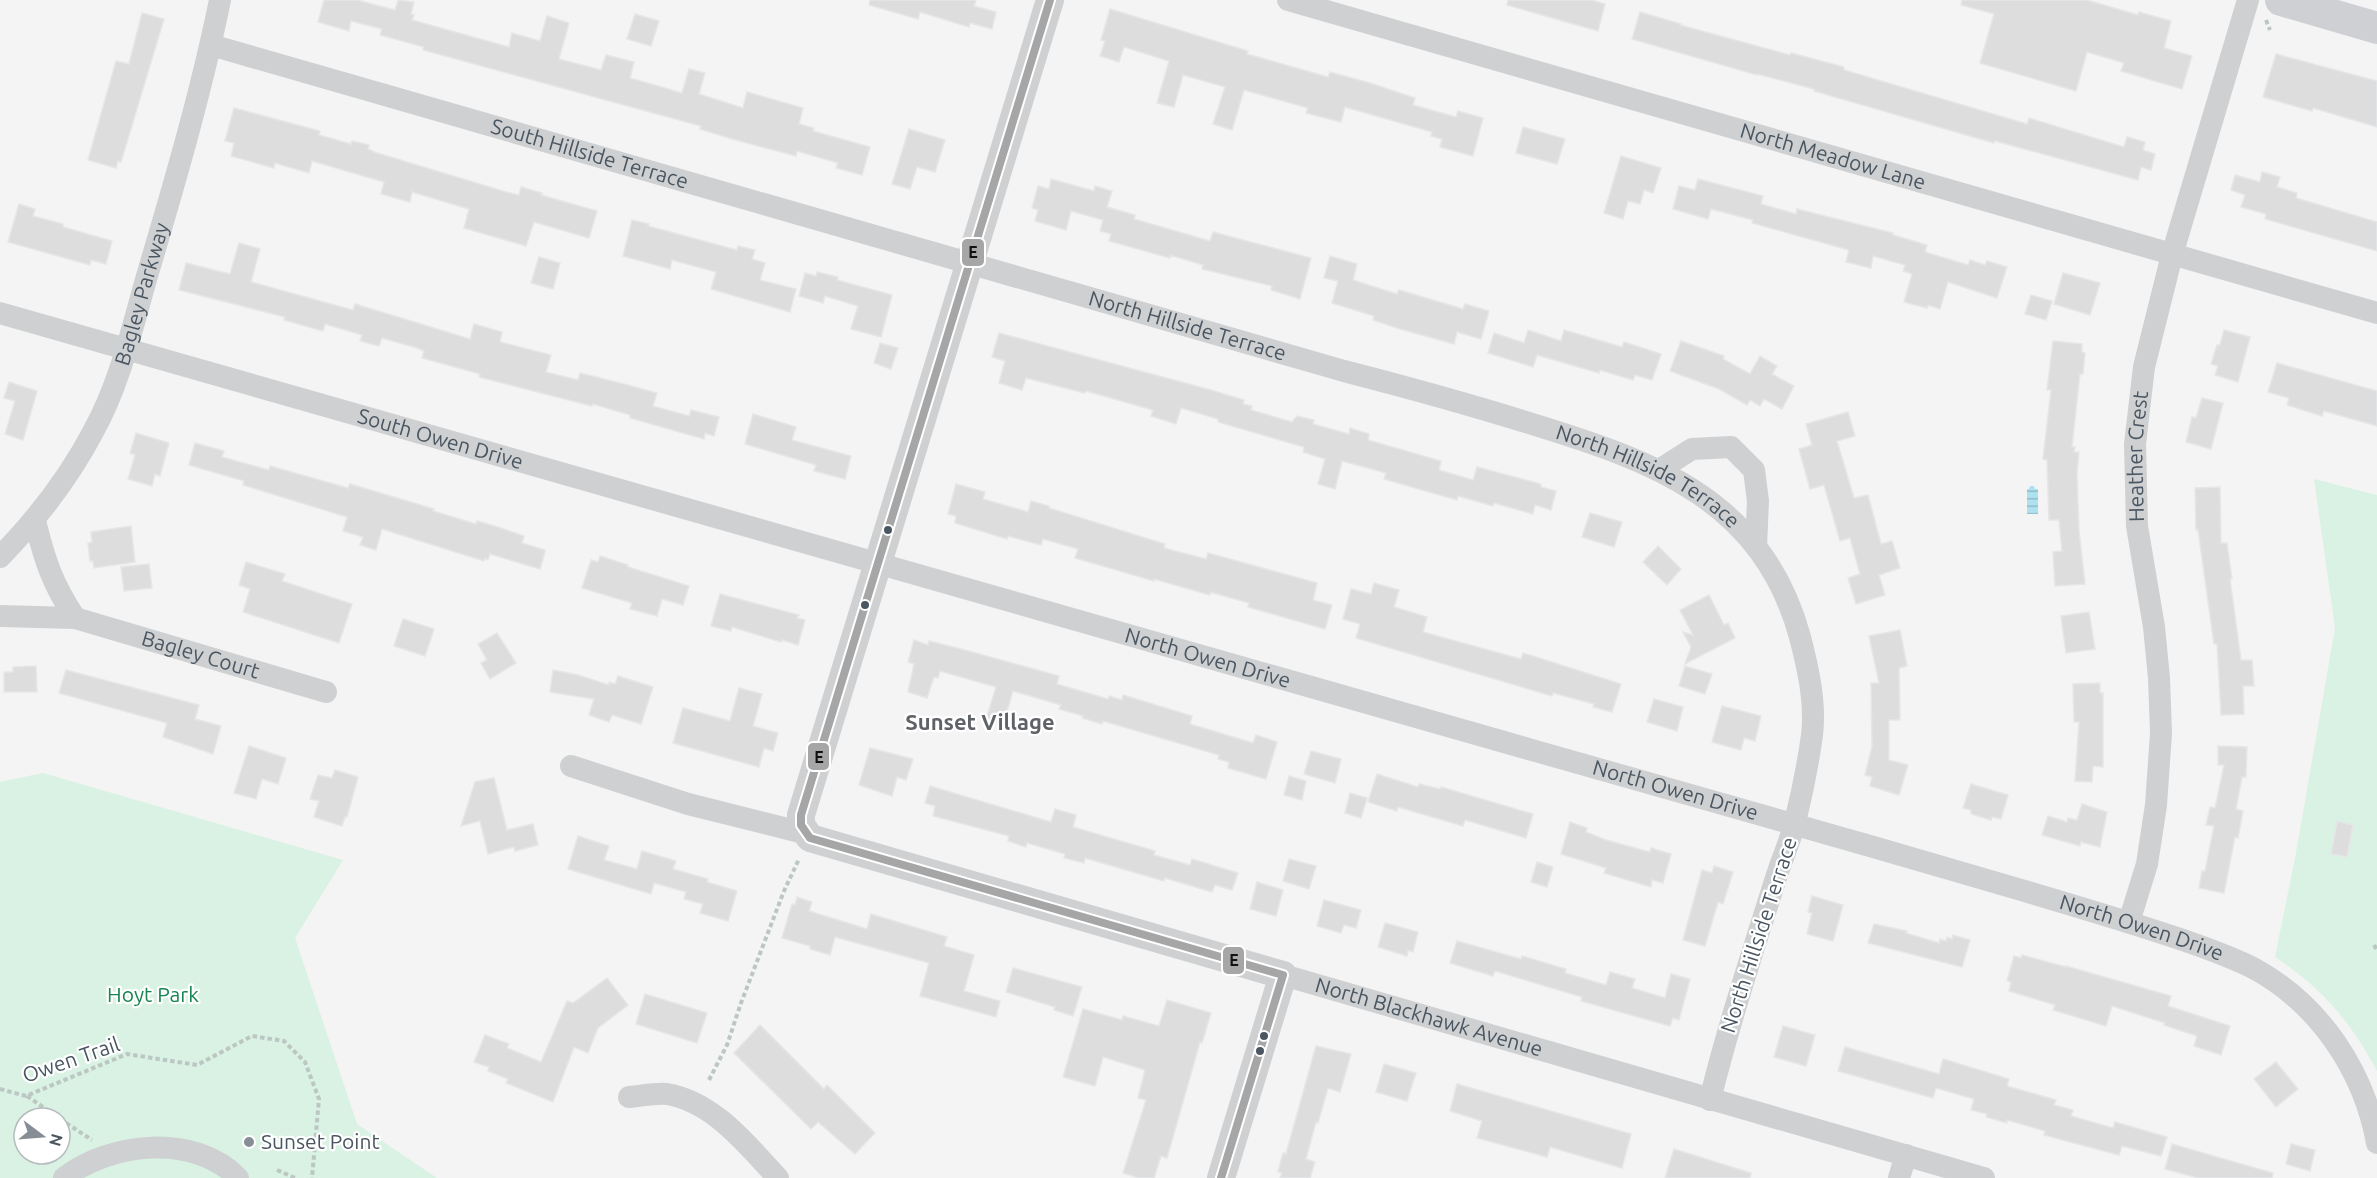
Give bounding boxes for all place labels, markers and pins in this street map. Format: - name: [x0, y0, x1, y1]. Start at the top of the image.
- unlabelled marker: [882, 524, 894, 536]
- unlabelled marker: [859, 599, 871, 611]
- unlabelled marker: [1258, 1030, 1270, 1042]
- unlabelled marker: [1254, 1045, 1266, 1057]
- place label: Sunset Point: [261, 1129, 380, 1153]
- marker: Sunset Point: [242, 1135, 256, 1149]

